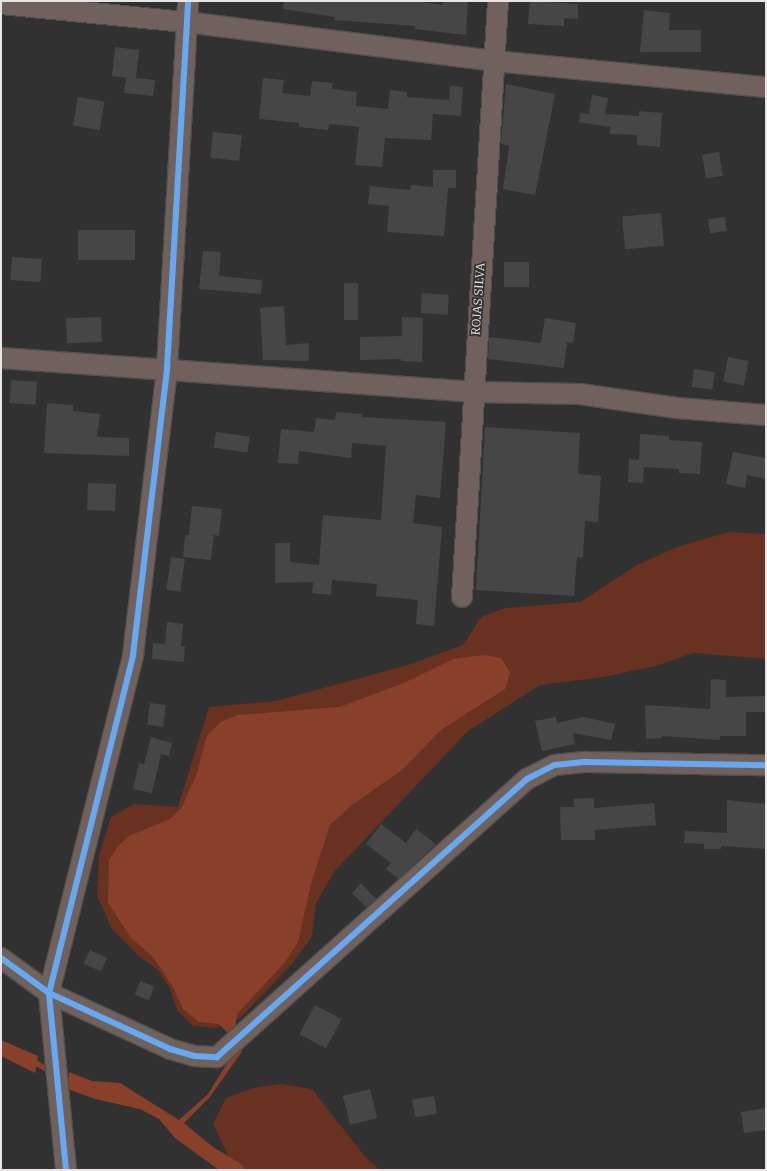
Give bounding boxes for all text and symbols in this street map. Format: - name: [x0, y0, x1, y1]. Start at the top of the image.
- street label: ROJAS SILVA: [468, 262, 488, 336]

